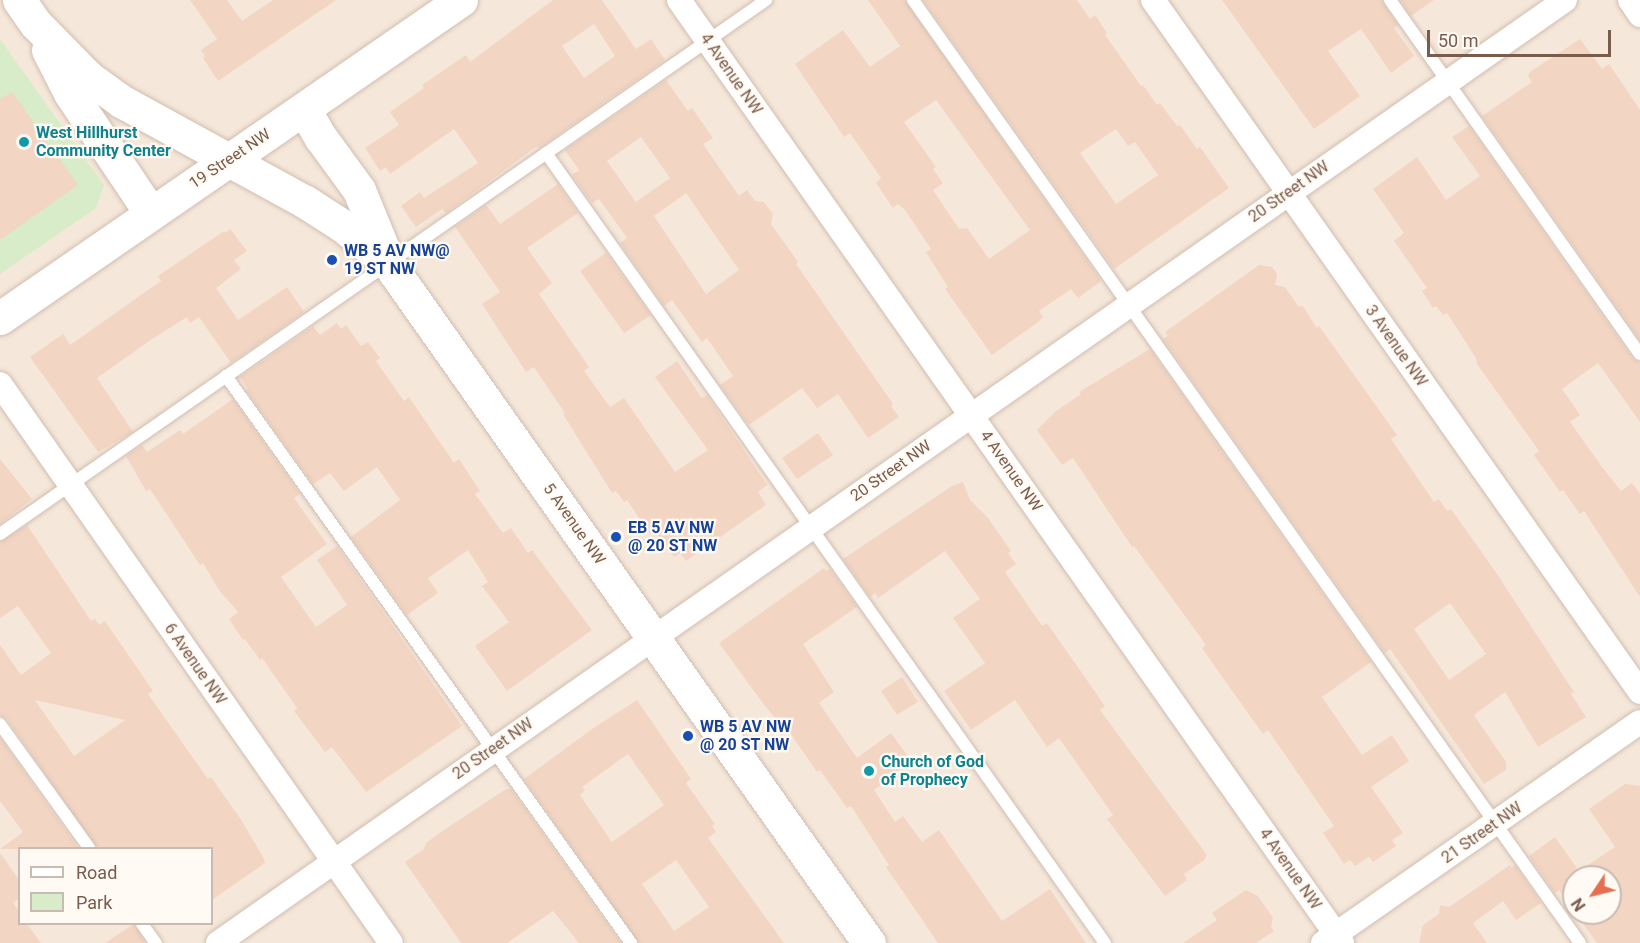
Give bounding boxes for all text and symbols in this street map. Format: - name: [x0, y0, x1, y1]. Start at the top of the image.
- scale bar: [1430, 18, 1614, 56]
- street label: 4 Avenue NW: [696, 30, 766, 118]
- text: 50 m: [1438, 30, 1478, 51]
- place label: West Hillhurst Community Center: [36, 123, 171, 161]
- street label: 19 Street NW: [186, 125, 274, 193]
- marker: West Hillhurst Community Center: [17, 135, 31, 149]
- street label: 20 Street NW: [1245, 157, 1333, 227]
- place label: WB 5 AV NW@ 19 ST NW: [344, 241, 450, 279]
- marker: WB 5 AV NW@ 19 ST NW: [325, 253, 339, 267]
- street label: 3 Avenue NW: [1361, 302, 1431, 390]
- street label: 4 Avenue NW: [976, 427, 1046, 515]
- street label: 20 Street NW: [847, 436, 935, 506]
- street label: 5 Avenue NW: [539, 480, 609, 568]
- place label: EB 5 AV NW @ 20 ST NW: [628, 518, 718, 556]
- marker: EB 5 AV NW @ 20 ST NW: [609, 530, 623, 544]
- street label: 6 Avenue NW: [160, 620, 230, 708]
- street label: 20 Street NW: [449, 714, 537, 784]
- place label: WB 5 AV NW @ 20 ST NW: [700, 717, 791, 755]
- marker: WB 5 AV NW @ 20 ST NW: [681, 729, 695, 743]
- place label: Church of God of Prophecy: [881, 752, 984, 790]
- marker: Church of God of Prophecy: [862, 764, 876, 778]
- street label: 21 Street NW: [1438, 798, 1526, 868]
- street label: 4 Avenue NW: [1255, 825, 1325, 913]
- legend: [18, 847, 213, 925]
- text: Road: [76, 862, 117, 883]
- north arrow: [1562, 865, 1622, 925]
- text: Park: [76, 892, 112, 913]
- text: N: [1567, 894, 1590, 915]

